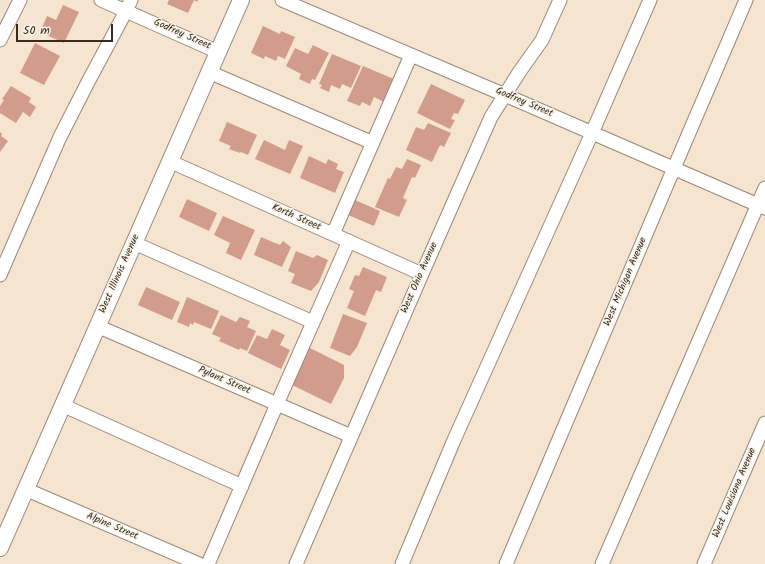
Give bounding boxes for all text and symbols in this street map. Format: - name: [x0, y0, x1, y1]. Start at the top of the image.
- scale bar: [18, 16, 115, 42]
- street label: Godfrey Street: [152, 17, 212, 53]
- text: 50 m: [23, 21, 50, 40]
- street label: Godfrey Street: [493, 86, 555, 120]
- street label: Kerth Street: [270, 202, 322, 234]
- street label: West Illinois Avenue: [97, 233, 143, 315]
- street label: West Michigan Avenue: [602, 236, 650, 328]
- street label: West Ohio Avenue: [399, 241, 441, 315]
- street label: Pylant Street: [196, 365, 252, 397]
- street label: West Louisiana Avenue: [711, 446, 759, 540]
- street label: Alpine Street: [84, 511, 140, 543]

